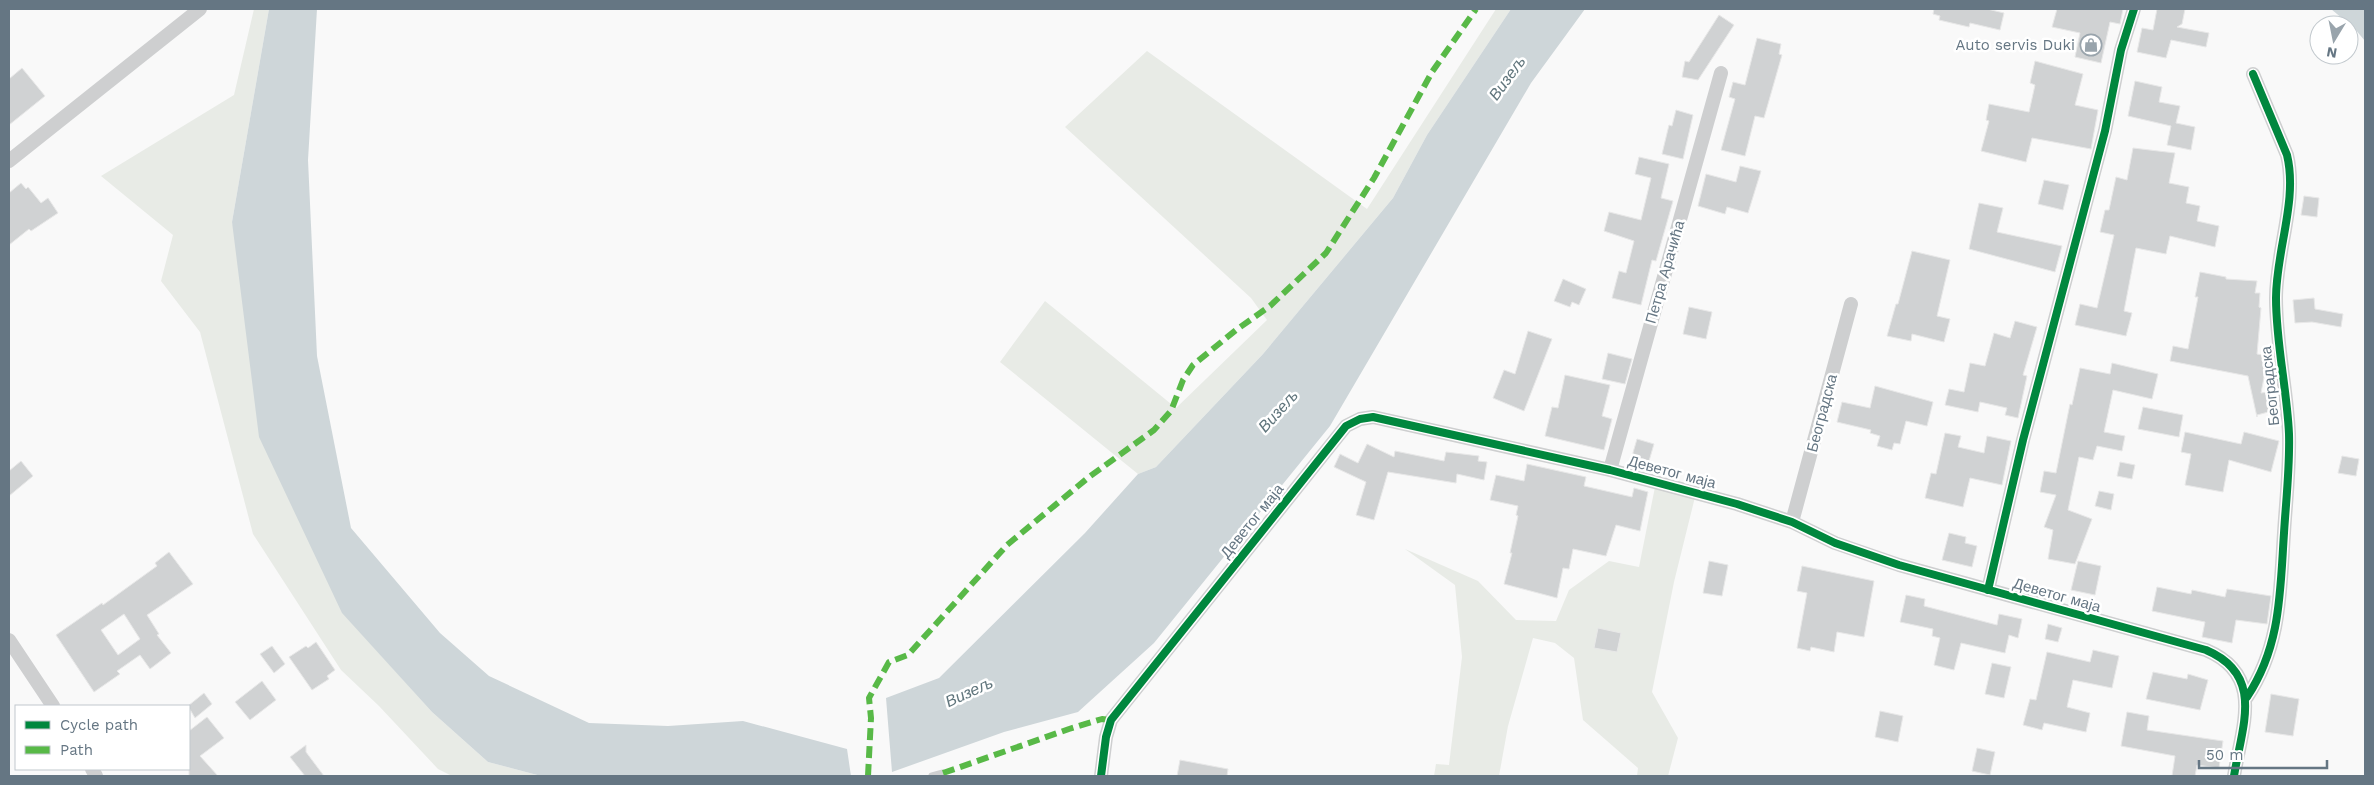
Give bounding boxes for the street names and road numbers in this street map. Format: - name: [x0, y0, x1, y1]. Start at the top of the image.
- street label: Петра Арачића: [1642, 218, 1689, 326]
- street label: Београдска: [2257, 345, 2283, 427]
- street label: Београдска: [1803, 371, 1841, 454]
- street label: Деветог маја: [1626, 452, 1718, 493]
- street label: Деветог маја: [1217, 480, 1288, 562]
- street label: Деветог маја: [2011, 574, 2103, 616]

